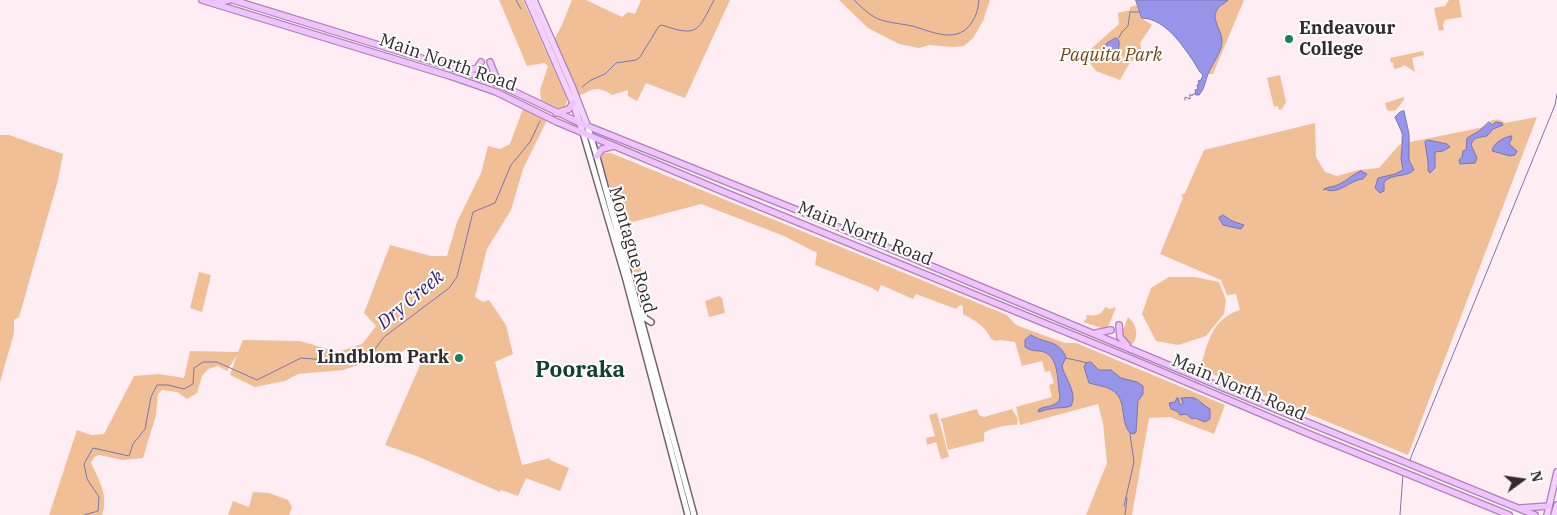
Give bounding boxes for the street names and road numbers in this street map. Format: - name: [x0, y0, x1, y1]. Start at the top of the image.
- street label: Main North Road: [377, 29, 519, 97]
- street label: Montague Road: [604, 184, 660, 316]
- street label: Main North Road: [794, 197, 936, 271]
- street label: Main North Road: [1169, 350, 1309, 426]

